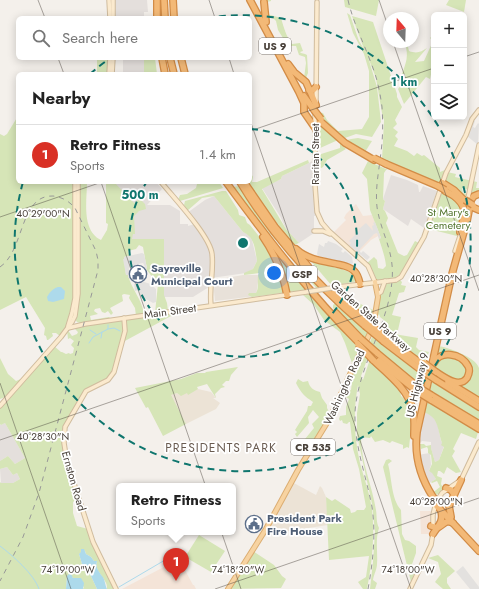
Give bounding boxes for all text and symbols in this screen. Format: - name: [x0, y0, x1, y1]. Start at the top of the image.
- north arrow: [383, 12, 419, 48]
- map controls: [431, 12, 467, 120]
- button: +: [431, 12, 467, 48]
- search box: [16, 16, 252, 60]
- icon: search: [30, 27, 52, 49]
- text: Search here: [62, 27, 138, 49]
- road number: US 9: [259, 38, 291, 54]
- button: −: [431, 48, 467, 84]
- text: 1 km: [391, 73, 417, 91]
- button: layers: [431, 84, 467, 120]
- text: Nearby: [32, 86, 90, 110]
- street label: Raritan Street: [307, 123, 323, 185]
- text: Retro Fitness: [70, 134, 160, 156]
- text: 1: [42, 145, 48, 164]
- text: 1.4 km: [199, 145, 236, 164]
- text: Sports: [70, 156, 104, 175]
- text: 500 m: [121, 186, 159, 204]
- park label: St Mary's Cemetery: [426, 204, 471, 233]
- text: 40°29'00"N: [16, 206, 70, 221]
- centre of rings: [236, 236, 250, 250]
- place label: Sayreville Municipal Court: [151, 260, 233, 289]
- your location: [264, 263, 284, 283]
- public building icon: Sayreville Municipal Court: [128, 264, 148, 284]
- road number: GSP: [287, 266, 317, 282]
- text: 40°28'30"N: [410, 271, 462, 286]
- street label: Garden State Parkway: [327, 277, 415, 355]
- street label: Main Street: [143, 299, 197, 323]
- road number: US 9: [424, 323, 456, 339]
- street label: Washington Road: [319, 347, 369, 427]
- street label: US Highway 9: [402, 351, 432, 419]
- text: 40°28'30"N: [17, 429, 69, 444]
- district label: PRESIDENTS PARK: [165, 439, 277, 457]
- road number: CR 535: [291, 439, 335, 455]
- street label: Ernston Road: [58, 449, 90, 513]
- popup: [116, 483, 236, 535]
- text: Retro Fitness: [131, 489, 221, 511]
- text: 40°28'00"N: [409, 494, 463, 509]
- place label: President Park Fire House: [267, 510, 343, 539]
- text: Sports: [131, 511, 165, 530]
- public building icon: President Park Fire House: [244, 514, 264, 534]
- pin: 1: [163, 548, 189, 581]
- text: 74°19'00"W: [41, 562, 95, 577]
- text: 74°18'30"W: [212, 562, 264, 577]
- text: 74°18'00"W: [381, 562, 435, 577]

